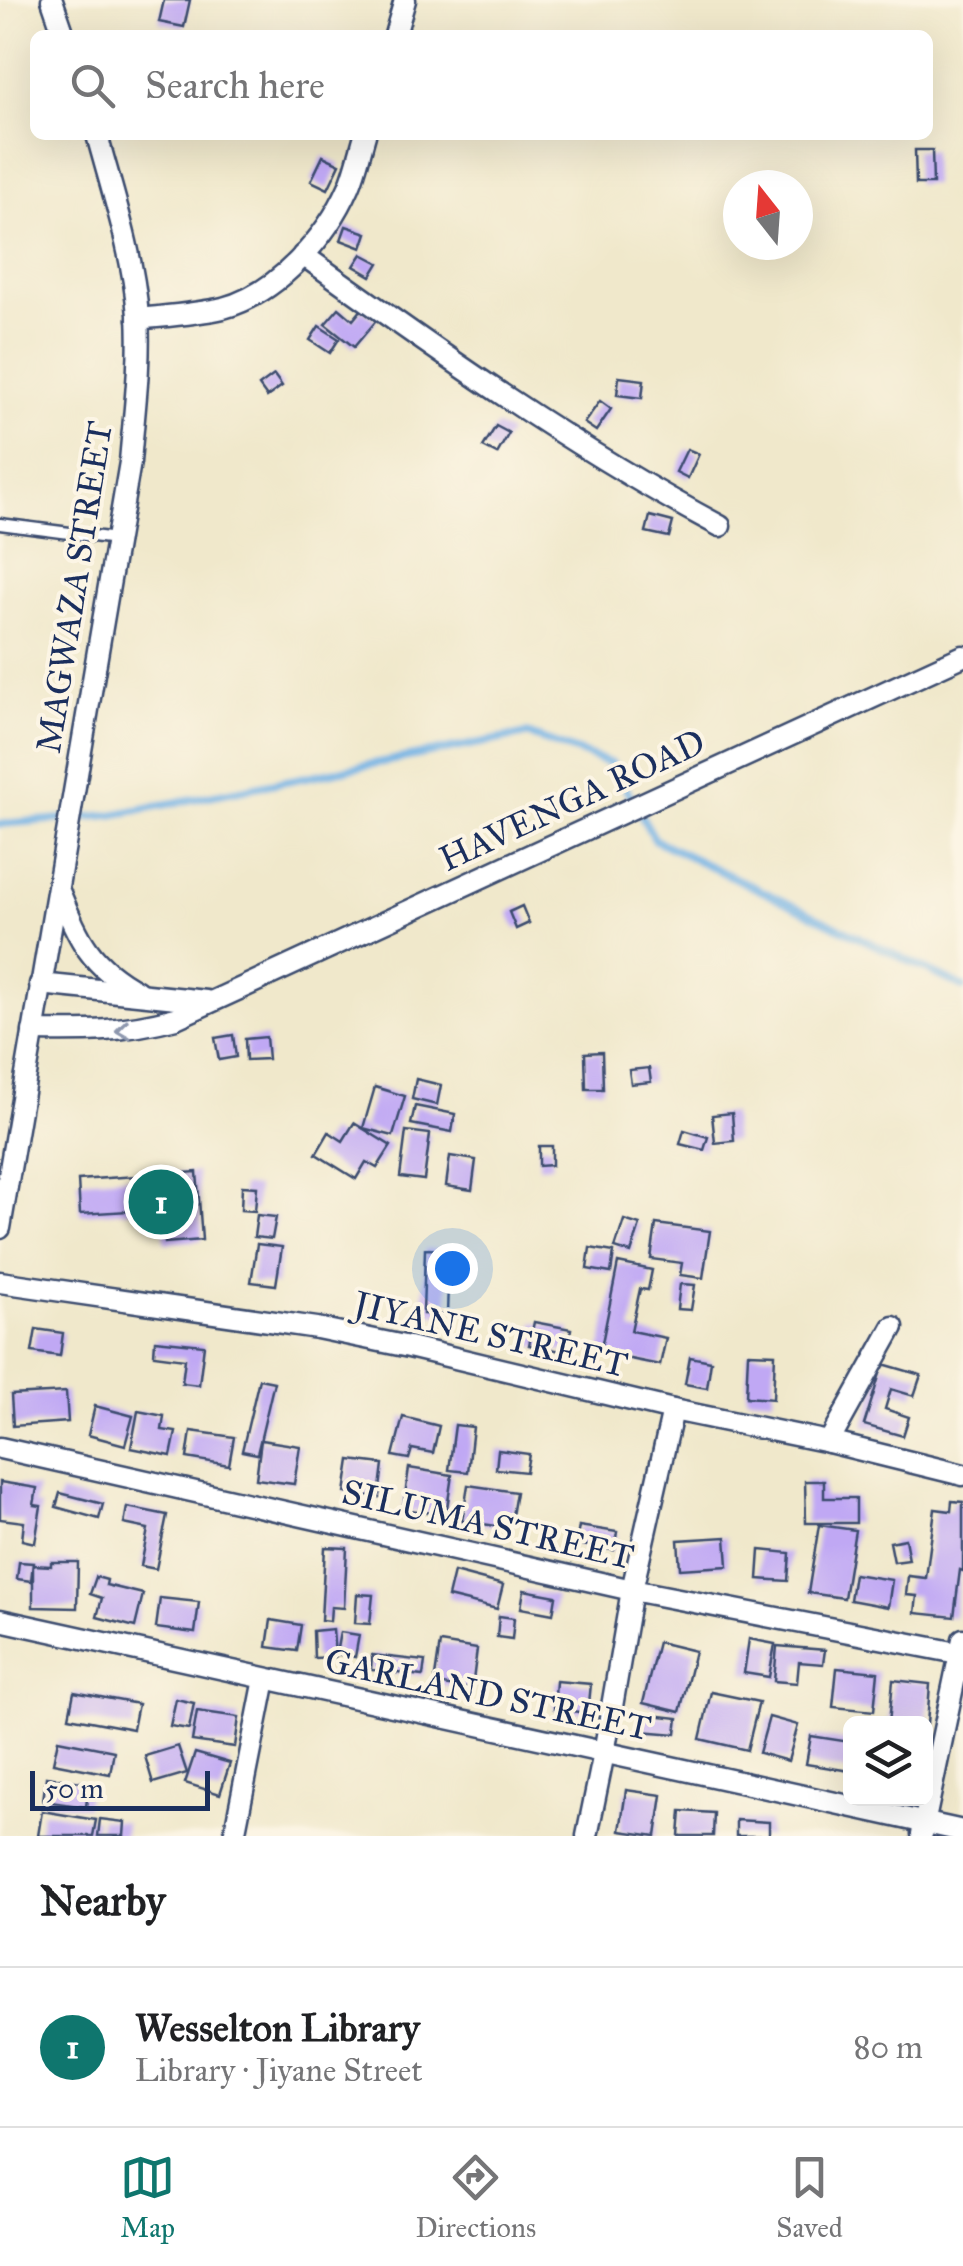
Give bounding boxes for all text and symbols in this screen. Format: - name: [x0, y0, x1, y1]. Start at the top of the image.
- search box: [30, 30, 933, 140]
- icon: search: [65, 58, 120, 113]
- text: Search here: [145, 62, 325, 108]
- north arrow: [723, 170, 813, 260]
- street label: MAGWAZA STREET: [27, 418, 122, 756]
- street label: HAVENGA ROAD: [433, 720, 712, 881]
- one-way arrow: [115, 1018, 132, 1039]
- pin: 1: [128, 1164, 194, 1240]
- your location: [427, 1243, 478, 1294]
- street label: JIYANE STREET: [346, 1281, 632, 1387]
- street label: SILUMA STREET: [338, 1470, 638, 1579]
- street label: GARLAND STREET: [321, 1639, 655, 1750]
- map controls: [843, 1716, 933, 1806]
- button: layers: [843, 1716, 933, 1806]
- scale bar: [30, 1766, 210, 1810]
- text: 50 m: [45, 1771, 104, 1806]
- text: Nearby: [40, 1875, 165, 1927]
- text: Wesselton Library: [135, 2005, 420, 2051]
- text: 1: [66, 2028, 79, 2067]
- text: 80 m: [854, 2028, 923, 2067]
- text: Library · Jiyane Street: [135, 2051, 423, 2090]
- tab: Map: [120, 2150, 175, 2245]
- tab: Directions: [415, 2150, 536, 2245]
- tab: Saved: [776, 2150, 843, 2245]

